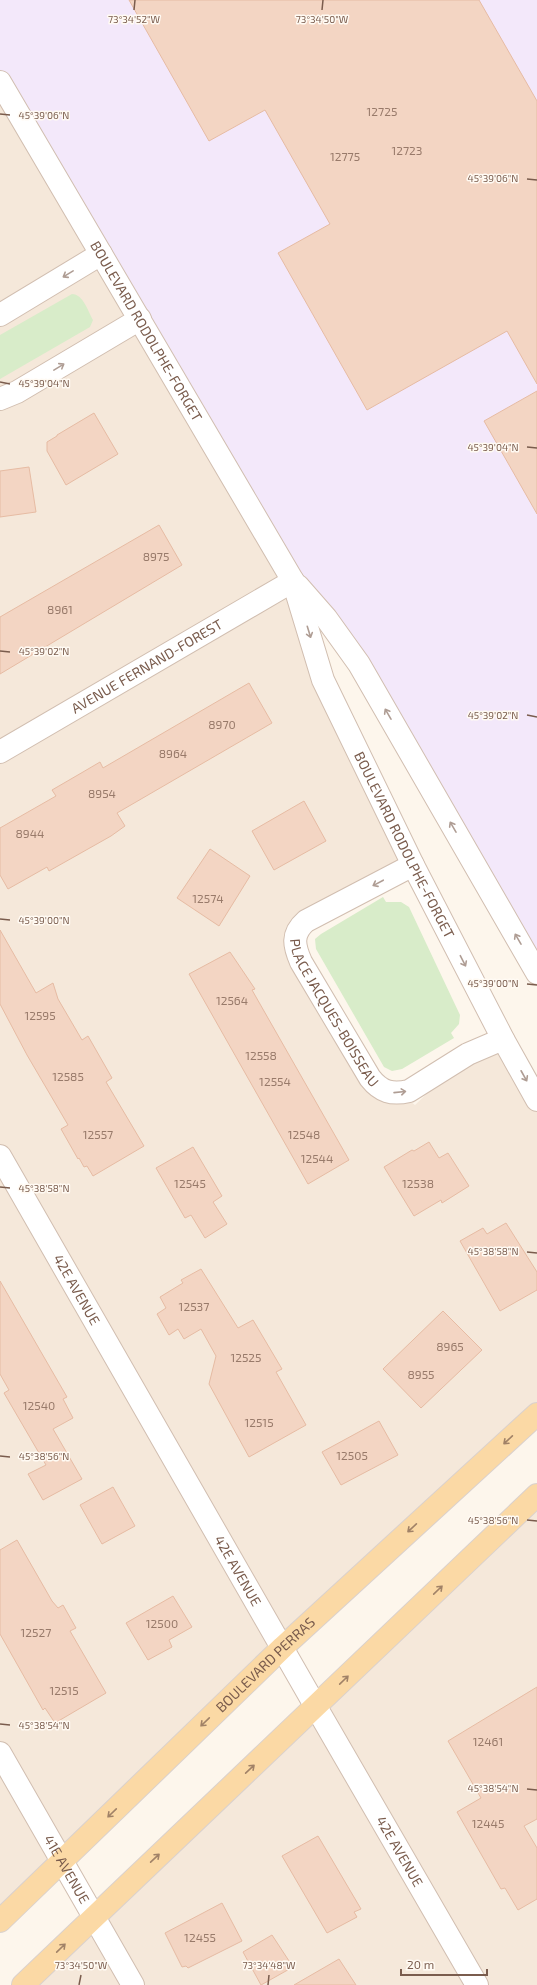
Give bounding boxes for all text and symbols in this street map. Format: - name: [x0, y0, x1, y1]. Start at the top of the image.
- text: 73°34'52"W: [108, 13, 161, 25]
- text: 73°34'50"W: [296, 13, 349, 25]
- house number: 12725: [367, 104, 397, 118]
- text: 45°39'06"N: [19, 109, 69, 121]
- house number: 12723: [391, 143, 423, 157]
- house number: 12775: [330, 149, 360, 163]
- text: 45°39'06"N: [468, 172, 518, 184]
- street label: BOULEVARD RODOLPHE-FORGET: [87, 238, 206, 424]
- one-way arrow: [62, 271, 74, 279]
- one-way arrow: [53, 363, 64, 371]
- text: 45°39'04"N: [18, 377, 70, 389]
- text: 45°39'04"N: [467, 441, 519, 453]
- house number: 8975: [143, 549, 169, 563]
- house number: 8961: [47, 602, 73, 616]
- street label: AVENUE FERNAND-FOREST: [68, 615, 225, 717]
- one-way arrow: [305, 625, 313, 637]
- text: 45°39'02"N: [19, 645, 69, 657]
- one-way arrow: [383, 708, 391, 720]
- text: 45°39'02"N: [468, 709, 518, 721]
- house number: 8970: [208, 717, 236, 731]
- house number: 8964: [159, 746, 187, 760]
- street label: BOULEVARD RODOLPHE-FORGET: [351, 749, 458, 941]
- house number: 8954: [88, 786, 116, 800]
- one-way arrow: [448, 821, 456, 833]
- house number: 8944: [16, 826, 44, 840]
- one-way arrow: [372, 880, 384, 888]
- house number: 12574: [192, 891, 224, 905]
- text: 45°39'00"N: [18, 914, 70, 926]
- one-way arrow: [513, 933, 521, 945]
- street label: PLACE JACQUES-BOISSEAU: [287, 938, 383, 1090]
- one-way arrow: [460, 955, 467, 967]
- text: 45°39'00"N: [467, 977, 519, 989]
- house number: 12564: [216, 993, 248, 1007]
- house number: 12595: [24, 1008, 56, 1022]
- house number: 12558: [245, 1048, 277, 1062]
- house number: 12585: [52, 1069, 84, 1083]
- one-way arrow: [520, 1070, 528, 1082]
- house number: 12554: [259, 1074, 291, 1088]
- one-way arrow: [393, 1088, 406, 1095]
- house number: 12557: [83, 1127, 113, 1141]
- house number: 12548: [288, 1127, 320, 1141]
- house number: 12544: [301, 1151, 333, 1165]
- house number: 12545: [174, 1176, 206, 1190]
- house number: 12538: [402, 1176, 434, 1190]
- text: 45°38'58"N: [19, 1182, 69, 1194]
- text: 45°38'58"N: [468, 1245, 518, 1257]
- street label: 42E AVENUE: [50, 1251, 104, 1328]
- house number: 12537: [179, 1299, 209, 1313]
- house number: 8965: [436, 1339, 464, 1353]
- house number: 12525: [230, 1350, 262, 1364]
- house number: 8955: [407, 1367, 435, 1381]
- house number: 12540: [23, 1398, 55, 1412]
- house number: 12515: [244, 1415, 274, 1429]
- one-way arrow: [503, 1435, 513, 1445]
- house number: 12505: [336, 1448, 368, 1462]
- text: 45°38'56"N: [19, 1450, 69, 1462]
- text: 45°38'56"N: [468, 1514, 518, 1526]
- one-way arrow: [408, 1523, 418, 1532]
- street label: 42E AVENUE: [211, 1532, 265, 1609]
- one-way arrow: [433, 1585, 443, 1595]
- street label: BOULEVARD PERRAS: [212, 1613, 318, 1715]
- house number: 12500: [146, 1616, 178, 1630]
- house number: 12527: [21, 1625, 51, 1639]
- one-way arrow: [339, 1675, 349, 1685]
- house number: 12515: [49, 1683, 79, 1697]
- one-way arrow: [200, 1717, 210, 1727]
- text: 45°38'54"N: [19, 1719, 69, 1731]
- house number: 12461: [473, 1734, 503, 1748]
- one-way arrow: [245, 1764, 255, 1774]
- text: 45°38'54"N: [468, 1782, 518, 1794]
- one-way arrow: [107, 1808, 117, 1818]
- street label: 42E AVENUE: [373, 1813, 427, 1890]
- house number: 12445: [472, 1816, 504, 1830]
- street label: 41E AVENUE: [41, 1832, 94, 1907]
- one-way arrow: [150, 1854, 160, 1863]
- house number: 12455: [184, 1930, 216, 1944]
- one-way arrow: [56, 1943, 66, 1953]
- scale bar: [401, 1951, 487, 1977]
- text: 20 m: [407, 1957, 434, 1971]
- text: 73°34'50"W: [55, 1959, 108, 1971]
- text: 73°34'48"W: [242, 1959, 296, 1971]

